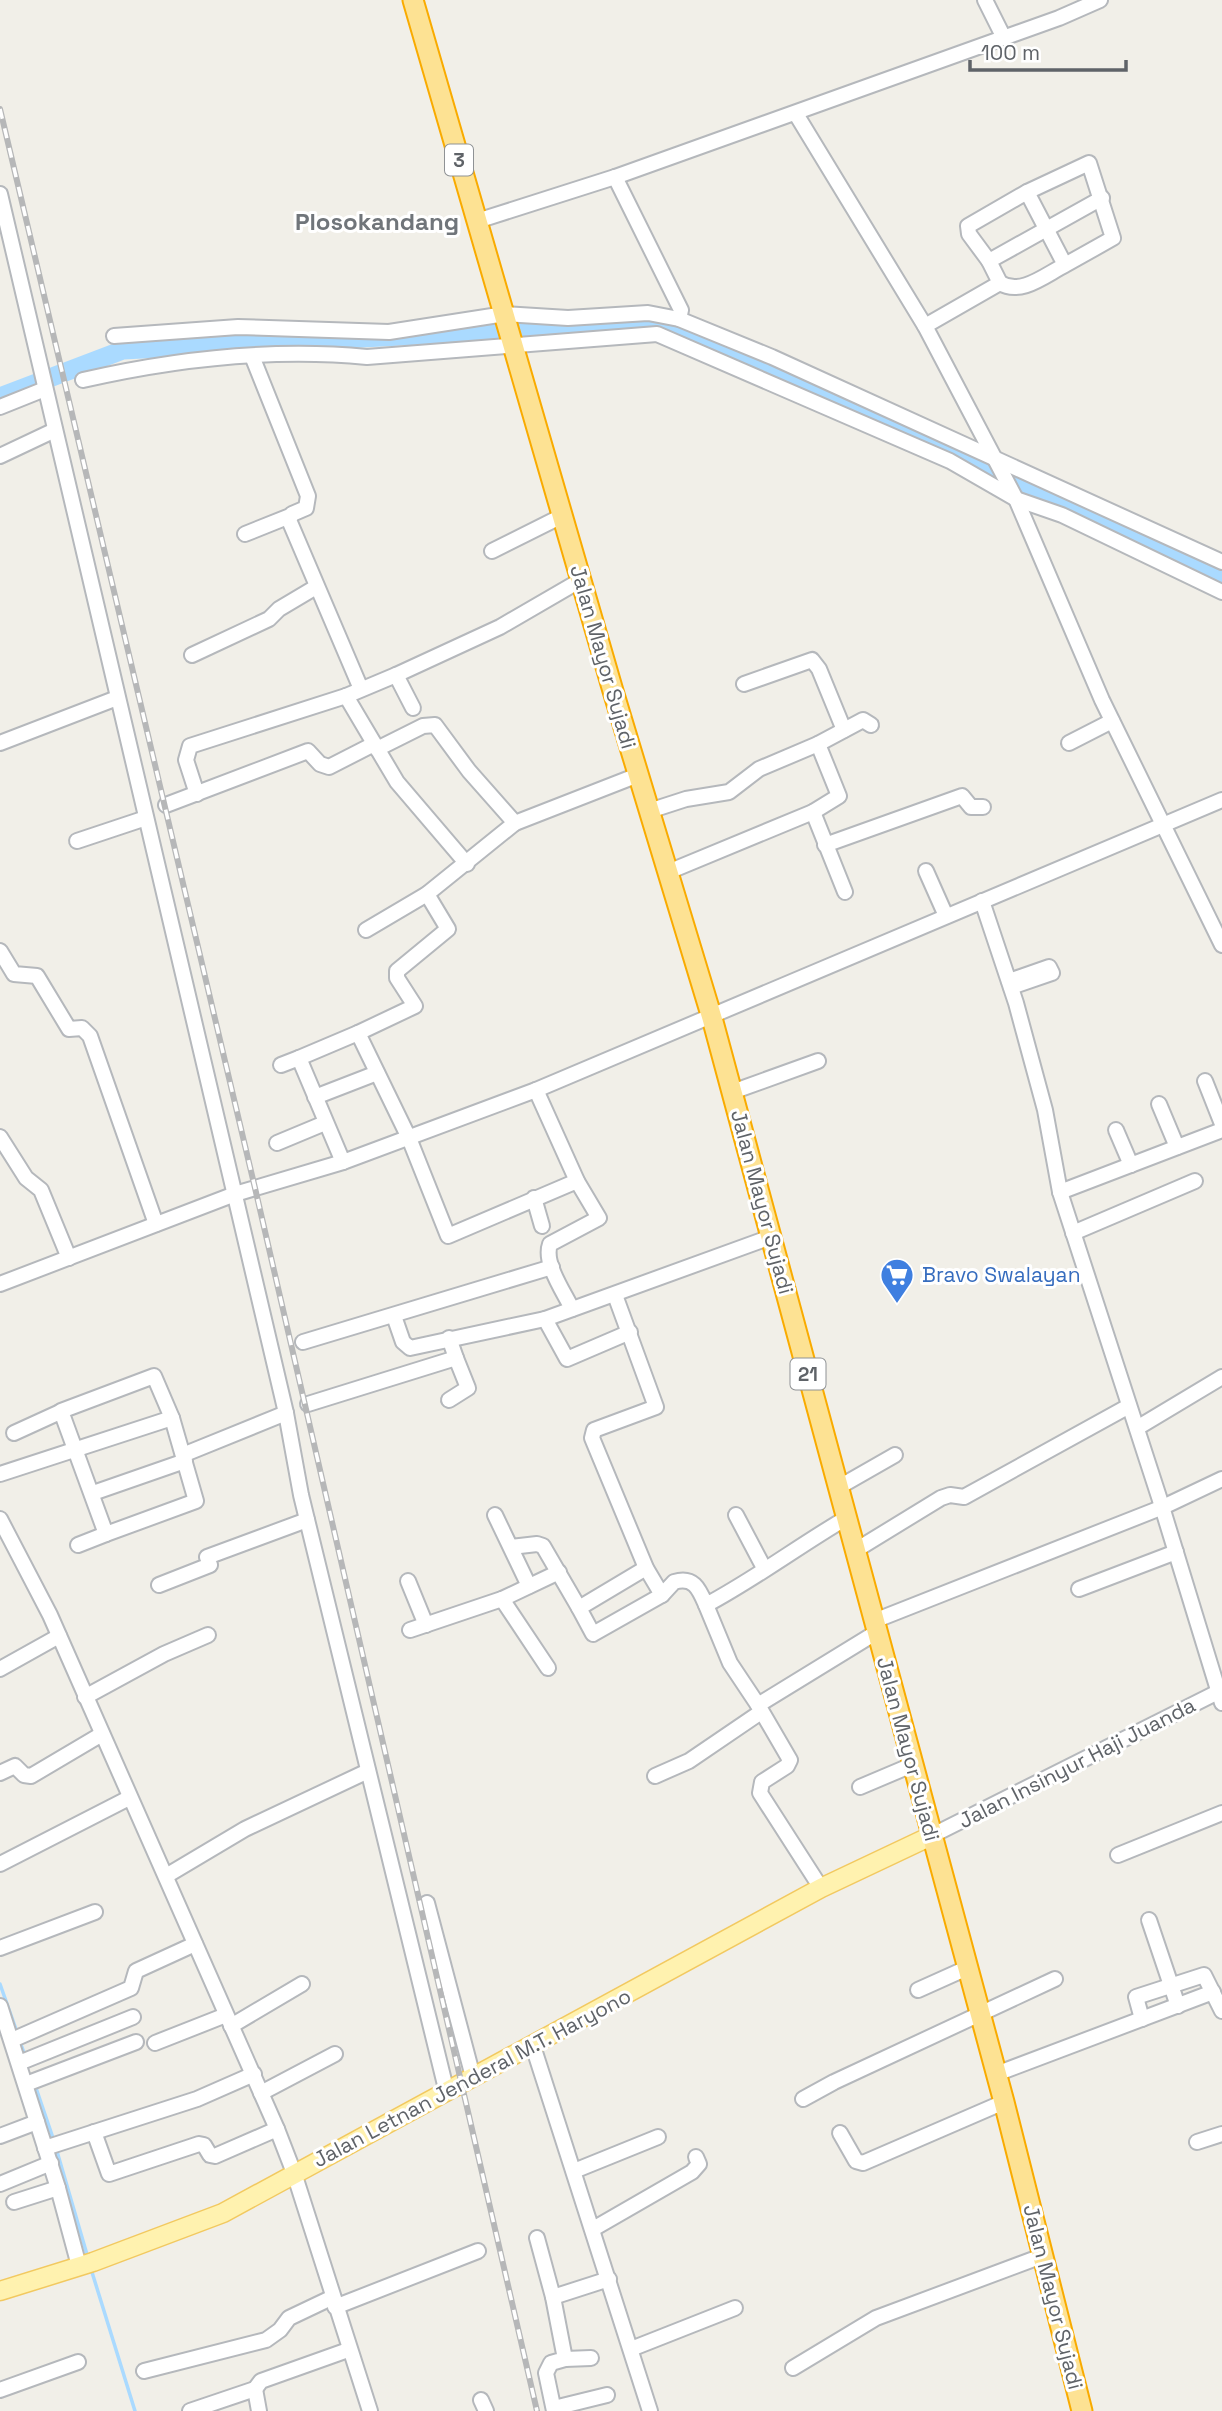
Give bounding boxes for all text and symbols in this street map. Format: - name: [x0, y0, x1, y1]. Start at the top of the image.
- scale bar: [970, 28, 1126, 72]
- text: 100 m: [981, 39, 1040, 66]
- road number: 3: [445, 144, 473, 176]
- district label: Plosokandang: [295, 206, 459, 237]
- street label: Jalan Mayor Sujadi: [564, 562, 643, 752]
- street label: Jalan Mayor Sujadi: [725, 1107, 800, 1297]
- supermarket icon: Bravo Swalayan: [878, 1256, 916, 1305]
- place label: Bravo Swalayan: [922, 1261, 1081, 1288]
- road number: 21: [790, 1358, 826, 1390]
- street label: Jalan Mayor Sujadi: [871, 1654, 946, 1844]
- street label: Jalan Insinyur Haji Juanda: [954, 1691, 1200, 1834]
- street label: Jalan Letnan Jenderal M.T. Haryono: [308, 1982, 635, 2173]
- street label: Jalan Mayor Sujadi: [1017, 2201, 1090, 2392]

